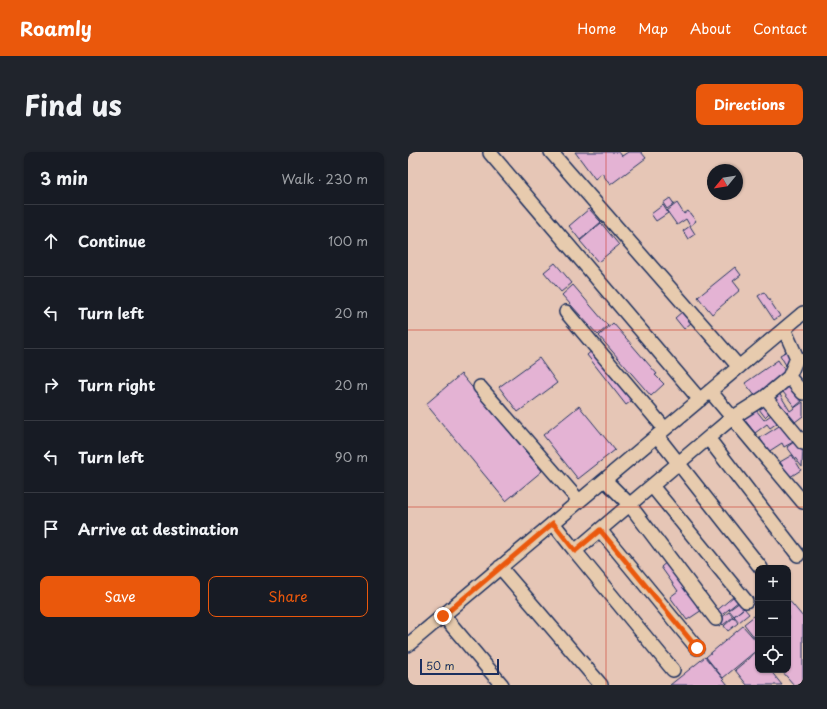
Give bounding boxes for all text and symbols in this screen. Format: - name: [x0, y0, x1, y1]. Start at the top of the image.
- text: Roamly: [20, 14, 92, 42]
- text: Home: [577, 18, 616, 39]
- text: Map: [638, 18, 668, 39]
- text: About: [690, 18, 731, 39]
- text: Contact: [753, 18, 807, 39]
- text: Find us: [24, 83, 122, 126]
- button: Directions: [696, 84, 803, 125]
- north arrow: [707, 164, 743, 200]
- text: 3 min: [40, 165, 88, 191]
- text: Walk · 230 m: [281, 169, 368, 188]
- text: Continue: [78, 229, 146, 252]
- icon: ahead: [40, 230, 62, 252]
- text: 100 m: [328, 231, 368, 250]
- text: Turn left: [78, 301, 144, 324]
- icon: left: [40, 302, 62, 324]
- text: 20 m: [334, 303, 368, 322]
- text: Turn right: [78, 373, 155, 396]
- icon: right: [40, 374, 62, 396]
- text: 20 m: [334, 375, 368, 394]
- text: Turn left: [78, 445, 144, 468]
- icon: left: [40, 446, 62, 468]
- text: 90 m: [335, 447, 368, 466]
- text: Arrive at destination: [78, 517, 239, 540]
- icon: arrive: [40, 518, 62, 540]
- map controls: [755, 565, 791, 673]
- button: +: [755, 565, 791, 601]
- button: Save: [40, 576, 200, 617]
- button: Share: [208, 576, 368, 617]
- button: −: [755, 601, 791, 637]
- route end: [434, 607, 452, 625]
- button: locate: [755, 637, 791, 673]
- route start: [688, 639, 706, 657]
- scale bar: [420, 657, 499, 676]
- text: 50 m: [426, 657, 455, 674]

